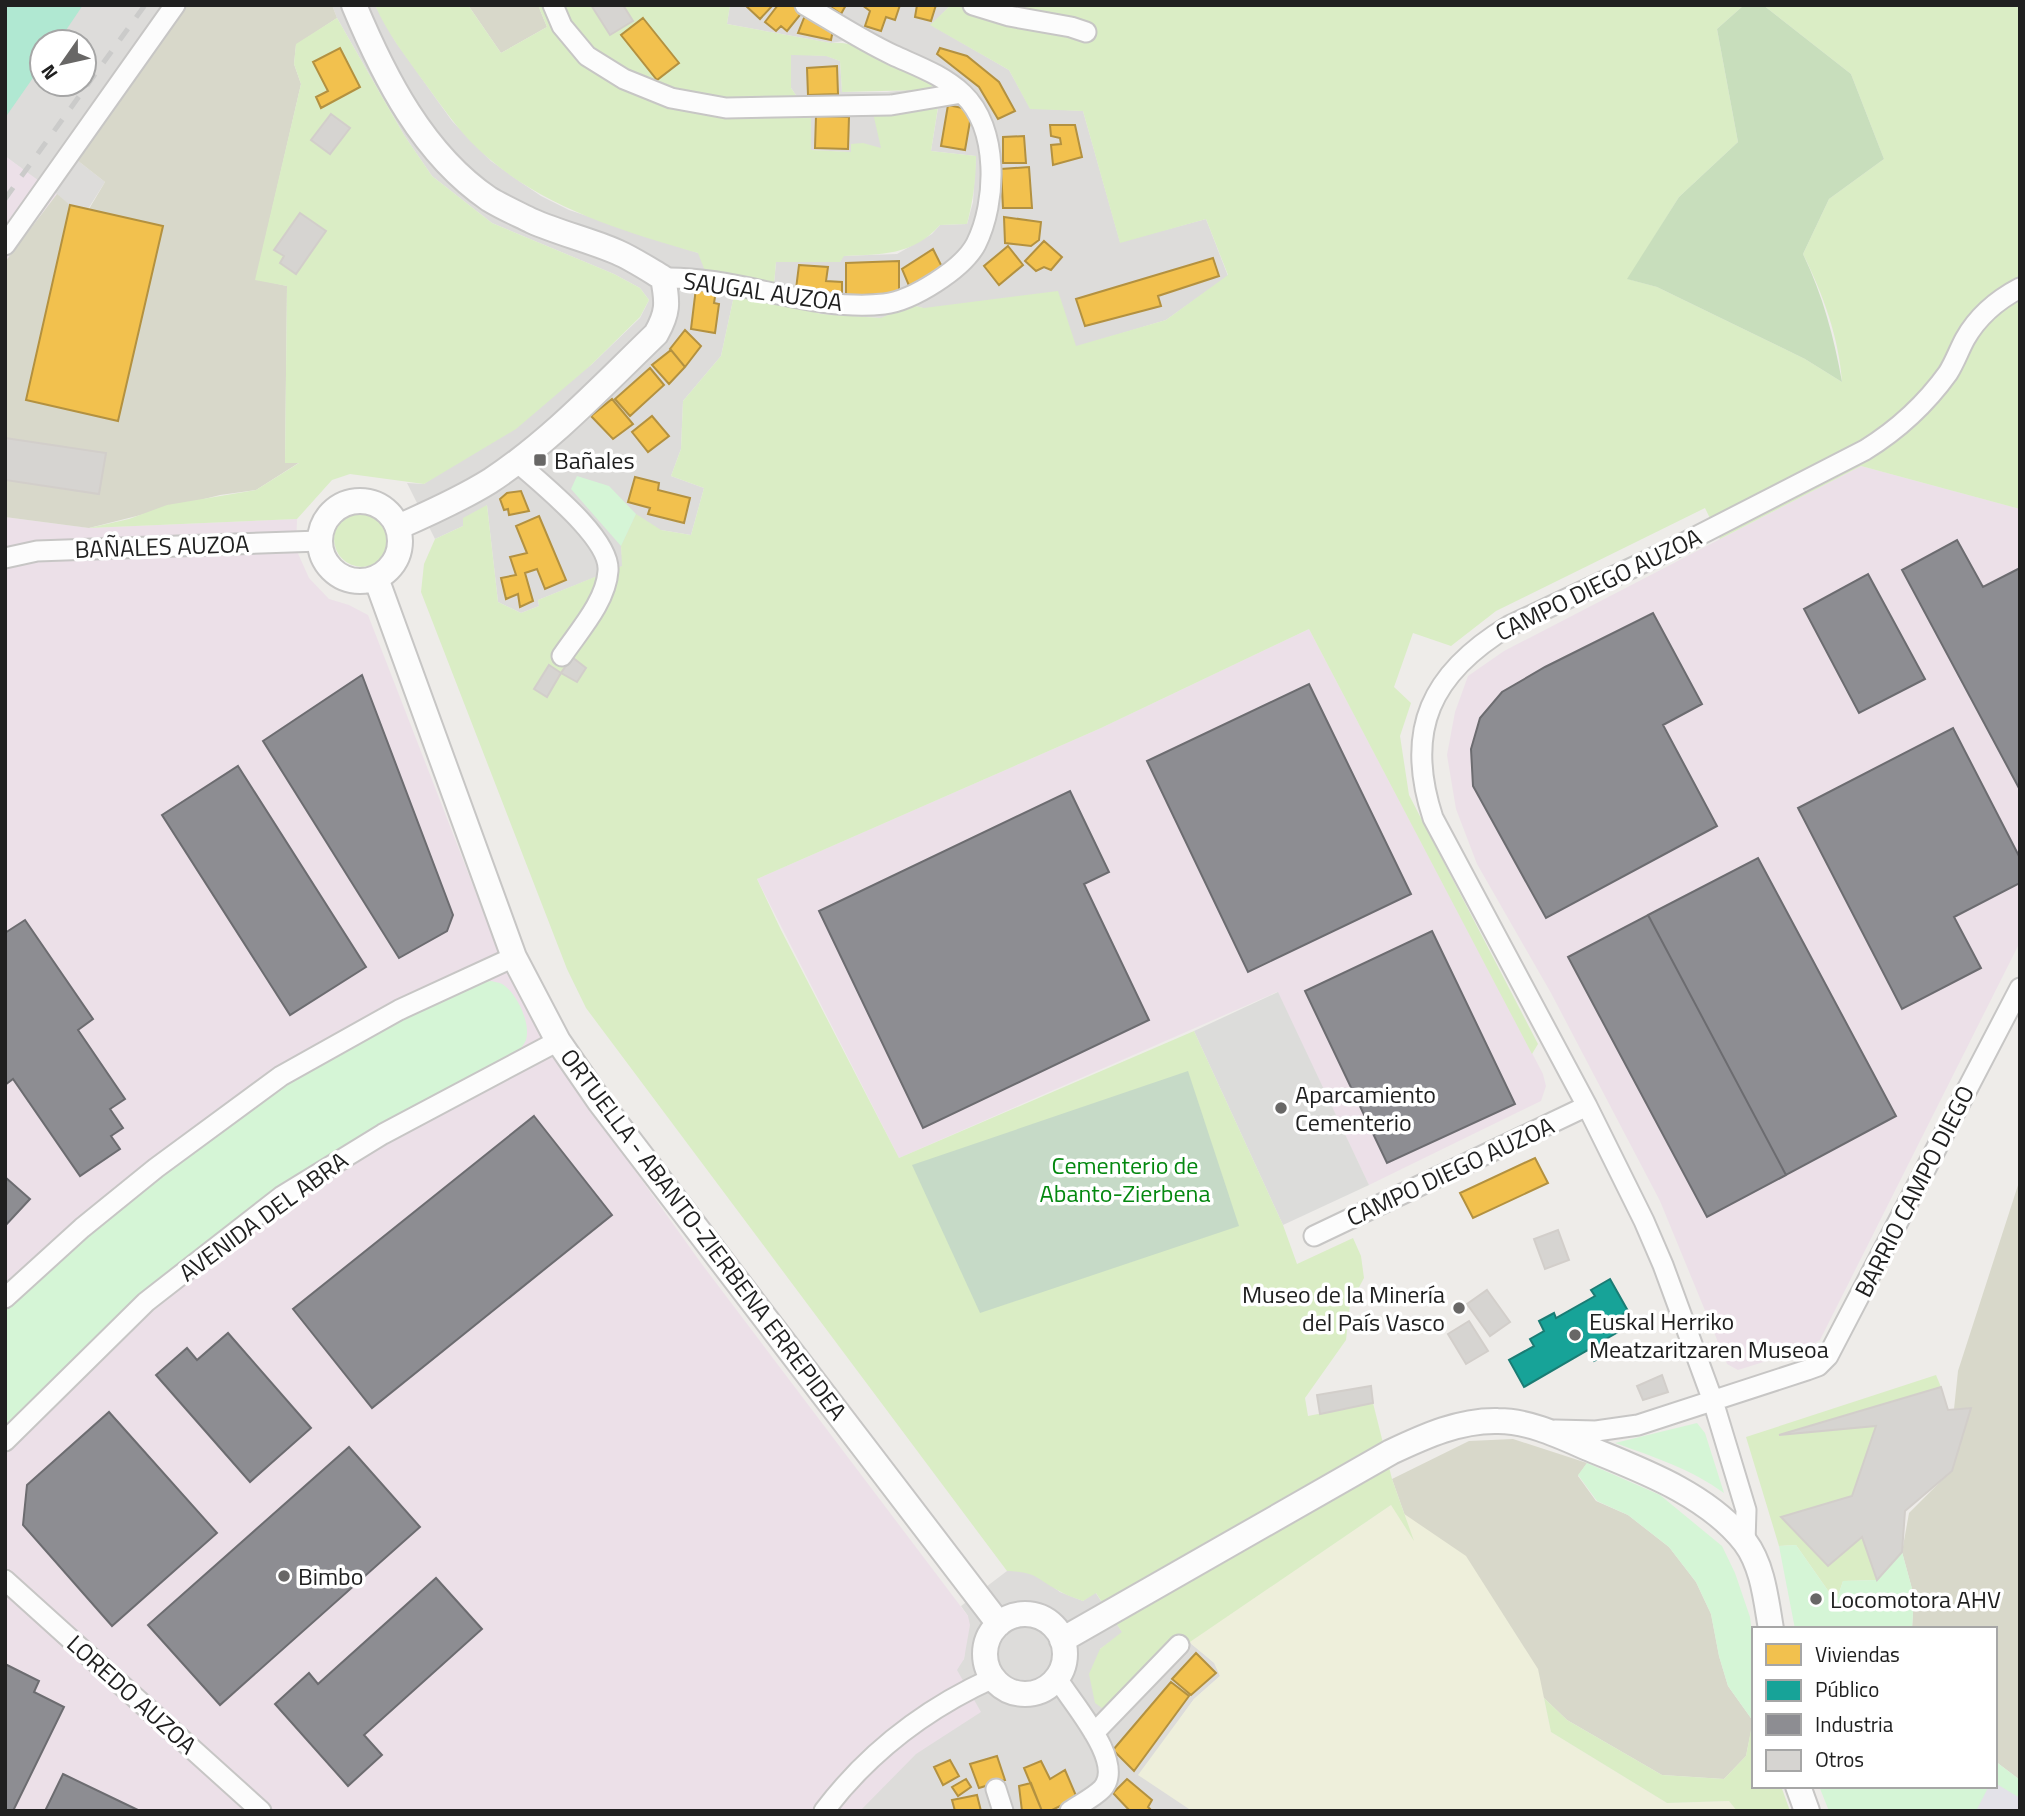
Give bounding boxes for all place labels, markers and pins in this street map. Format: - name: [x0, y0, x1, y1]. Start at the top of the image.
- place label: Bañales: [554, 442, 635, 478]
- marker: Bañales: [532, 452, 548, 468]
- place label: Aparcamiento Cementerio: [1295, 1076, 1436, 1140]
- marker: Aparcamiento Cementerio: [1273, 1100, 1289, 1116]
- place label: Museo de la Minería del País Vasco: [1242, 1276, 1445, 1340]
- marker: Museo de la Minería del País Vasco: [1451, 1300, 1467, 1316]
- place label: Euskal Herriko Meatzaritzaren Museoa: [1589, 1303, 1829, 1367]
- marker: Euskal Herriko Meatzaritzaren Museoa: [1567, 1327, 1583, 1343]
- place label: Bimbo: [298, 1558, 363, 1594]
- marker: Bimbo: [276, 1568, 292, 1584]
- place label: Locomotora AHV: [1830, 1581, 2001, 1617]
- marker: Locomotora AHV: [1808, 1591, 1824, 1607]

